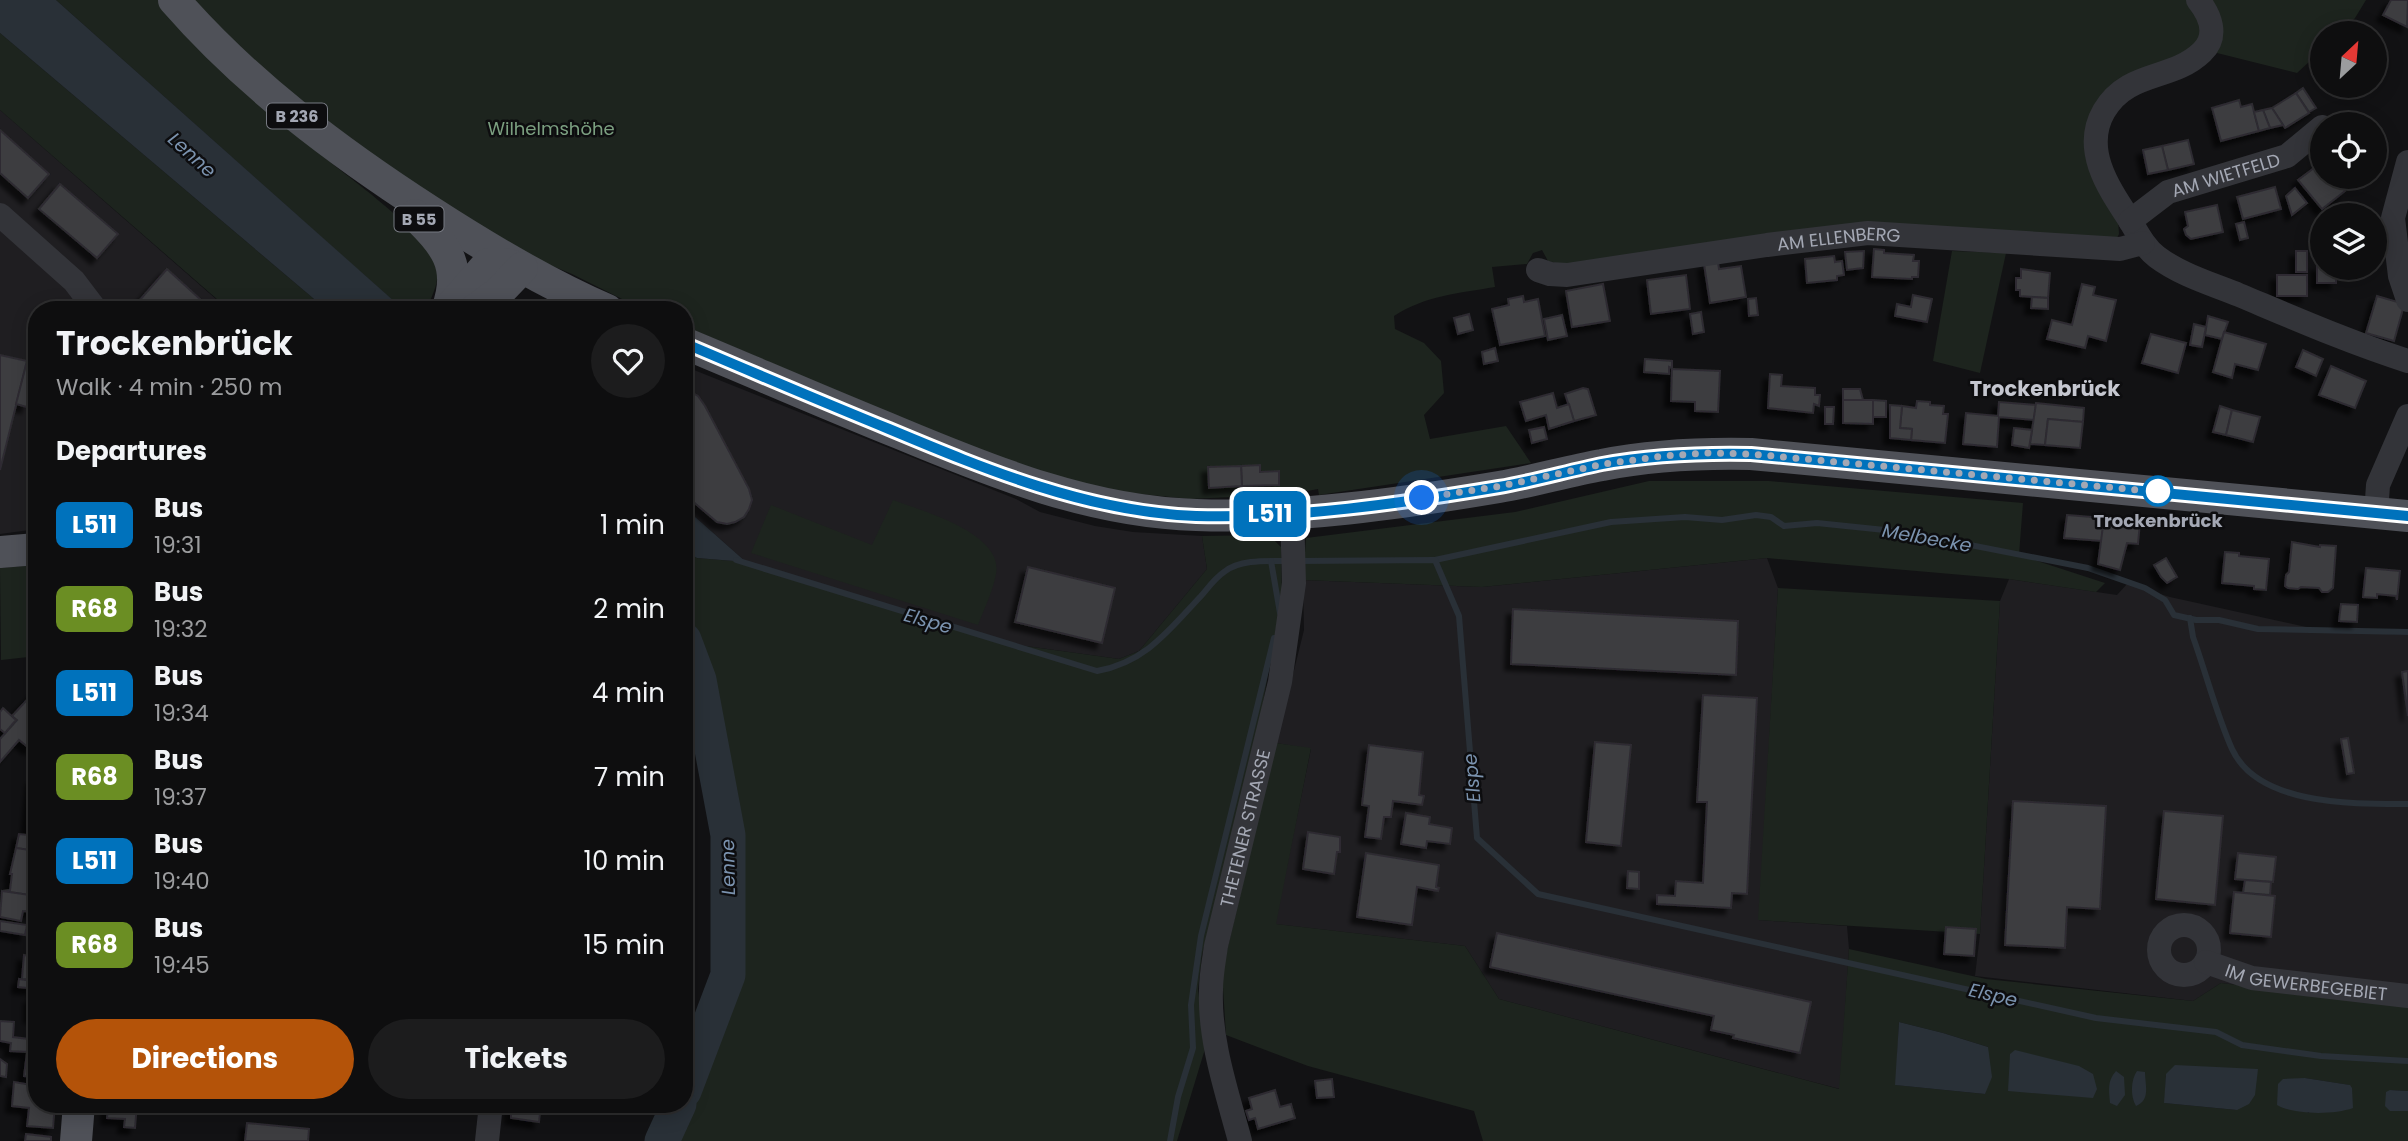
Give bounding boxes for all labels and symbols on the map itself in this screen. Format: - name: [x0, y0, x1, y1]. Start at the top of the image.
- north arrow: [2310, 21, 2387, 98]
- road number: B 236: [267, 104, 327, 128]
- park label: Wilhelmshöhe: [487, 116, 615, 141]
- water label: Lenne: [162, 126, 222, 184]
- street label: AM WIETFELD: [2168, 146, 2283, 203]
- road number: B 55: [394, 206, 444, 232]
- street label: AM ELLENBERG: [1775, 220, 1901, 256]
- district label: Trockenbrück: [1970, 374, 2120, 403]
- marker: Trockenbrück: [2143, 476, 2173, 506]
- your location: [1404, 480, 1439, 515]
- line badge: L511: [1221, 491, 1319, 537]
- place label: Trockenbrück: [2093, 508, 2223, 533]
- water label: Melbecke: [1880, 517, 1974, 559]
- water label: Elspe: [901, 601, 955, 641]
- street label: THETENER STRASSE: [1213, 747, 1276, 910]
- water label: Elspe: [1456, 752, 1488, 804]
- water label: Lenne: [714, 839, 742, 895]
- street label: IM GEWERBEGEBIET: [2222, 957, 2389, 1006]
- water label: Elspe: [1966, 976, 2020, 1014]

